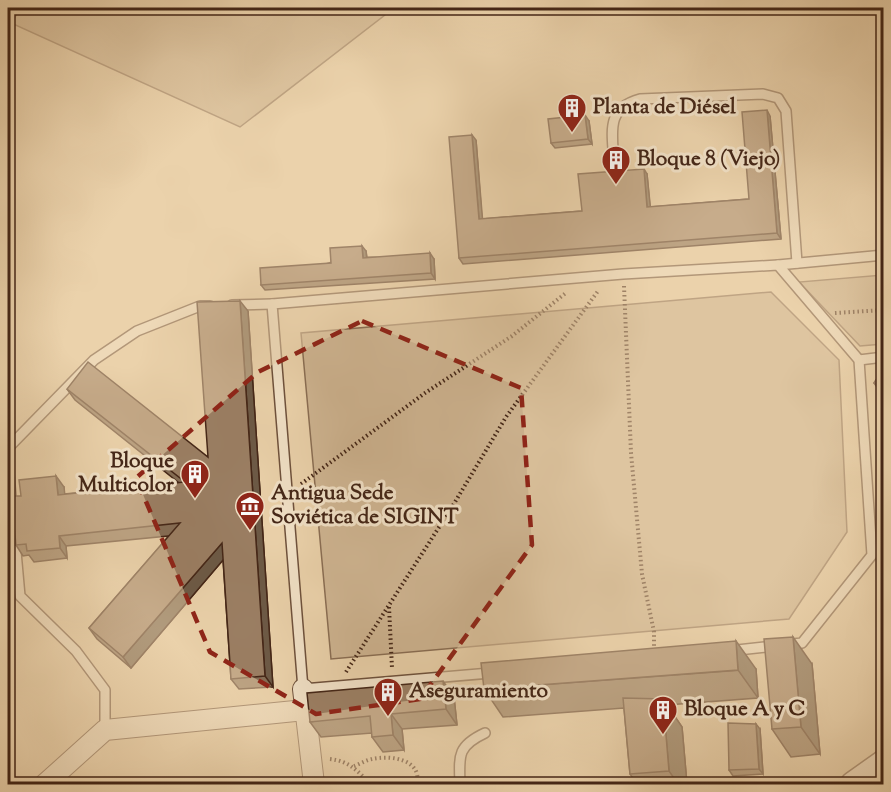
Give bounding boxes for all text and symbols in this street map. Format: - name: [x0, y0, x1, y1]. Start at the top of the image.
- building icon: Planta de Diésel: [556, 92, 588, 134]
- place label: Planta de Diésel: [593, 93, 736, 123]
- building icon: Bloque 8 (Viejo): [600, 144, 632, 186]
- place label: Bloque 8 (Viejo): [637, 145, 780, 175]
- place label: Bloque Multicolor: [78, 447, 174, 501]
- building icon: Bloque Multicolor: [179, 458, 211, 500]
- place label: Antigua Sede Soviética de SIGINT: [271, 479, 459, 533]
- museum icon: Antigua Sede Soviética de SIGINT: [234, 490, 266, 532]
- building icon: Aseguramiento: [372, 676, 404, 718]
- place label: Aseguramiento: [409, 677, 548, 707]
- building icon: Bloque A y C: [647, 694, 679, 736]
- place label: Bloque A y C: [684, 695, 806, 725]

